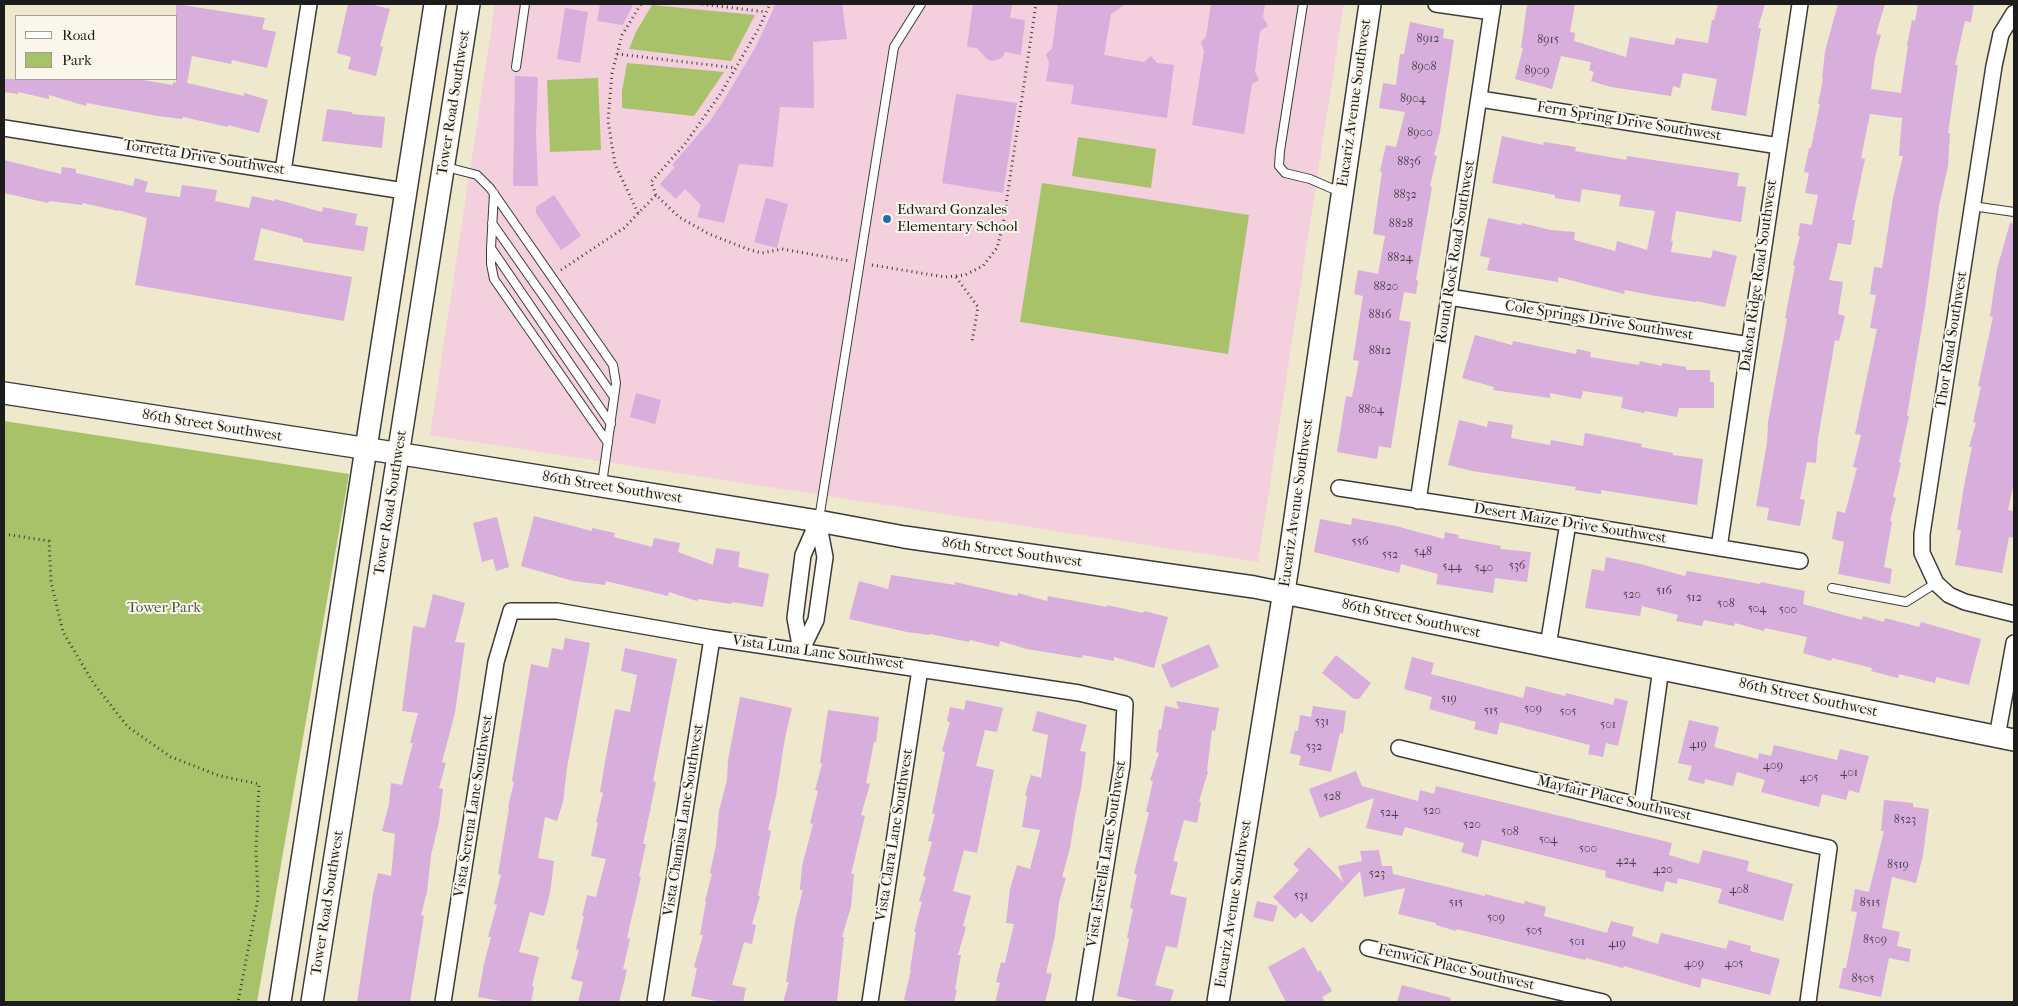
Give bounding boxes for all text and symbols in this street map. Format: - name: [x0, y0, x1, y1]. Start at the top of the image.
- legend: [15, 15, 178, 80]
- street label: Eucariz Avenue Southwest: [1334, 18, 1376, 188]
- text: Road: [62, 26, 95, 44]
- street label: Tower Road Southwest: [434, 29, 474, 177]
- house number: 8912: [1417, 32, 1439, 46]
- house number: 8915: [1537, 33, 1559, 47]
- text: Park: [62, 51, 92, 69]
- house number: 8908: [1412, 60, 1436, 74]
- house number: 8909: [1524, 64, 1550, 78]
- house number: 8904: [1400, 92, 1426, 106]
- street label: Fern Spring Drive Southwest: [1536, 99, 1722, 145]
- house number: 8900: [1407, 126, 1433, 140]
- street label: Torretta Drive Southwest: [122, 136, 286, 180]
- house number: 8836: [1397, 155, 1421, 169]
- street label: Round Rock Road Southwest: [1433, 159, 1479, 345]
- street label: Dakota Ridge Road Southwest: [1737, 179, 1781, 373]
- house number: 8832: [1393, 188, 1417, 202]
- place label: Edward Gonzales Elementary School: [897, 201, 1018, 236]
- marker: Edward Gonzales Elementary School: [881, 213, 893, 225]
- house number: 8828: [1389, 217, 1413, 231]
- house number: 8824: [1387, 251, 1413, 265]
- street label: Thor Road Southwest: [1932, 270, 1972, 410]
- house number: 8820: [1374, 280, 1398, 294]
- street label: Cole Springs Drive Southwest: [1504, 297, 1694, 345]
- house number: 8816: [1369, 308, 1391, 322]
- house number: 8812: [1369, 344, 1391, 358]
- house number: 8804: [1358, 403, 1384, 417]
- street label: 86th Street Southwest: [141, 406, 283, 446]
- street label: Eucariz Avenue Southwest: [1276, 418, 1318, 588]
- street label: Tower Road Southwest: [371, 429, 411, 577]
- street label: 86th Street Southwest: [541, 468, 683, 508]
- street label: Desert Maize Drive Southwest: [1472, 500, 1668, 548]
- street label: 86th Street Southwest: [941, 534, 1083, 572]
- house number: 556: [1352, 535, 1368, 549]
- house number: 548: [1414, 545, 1432, 559]
- house number: 552: [1382, 548, 1398, 562]
- house number: 536: [1509, 559, 1525, 573]
- house number: 544: [1442, 560, 1462, 574]
- house number: 540: [1475, 561, 1493, 575]
- house number: 516: [1656, 584, 1672, 598]
- house number: 520: [1623, 588, 1641, 602]
- house number: 512: [1686, 591, 1702, 605]
- street label: 86th Street Southwest: [1340, 595, 1482, 643]
- house number: 508: [1717, 597, 1735, 611]
- park label: Tower Park: [127, 599, 201, 617]
- house number: 504: [1748, 602, 1766, 616]
- house number: 500: [1779, 603, 1797, 617]
- street label: Vista Luna Lane Southwest: [731, 632, 905, 674]
- street label: 86th Street Southwest: [1737, 674, 1879, 722]
- house number: 519: [1441, 692, 1457, 706]
- house number: 509: [1524, 702, 1542, 716]
- house number: 515: [1484, 704, 1498, 718]
- house number: 505: [1560, 705, 1576, 719]
- street label: Vista Serena Lane Southwest: [451, 713, 497, 899]
- house number: 531: [1315, 715, 1329, 729]
- house number: 501: [1600, 718, 1616, 732]
- street label: Vista Chamisa Lane Southwest: [660, 722, 708, 918]
- house number: 419: [1689, 738, 1707, 752]
- house number: 532: [1306, 740, 1322, 754]
- street label: Vista Clara Lane Southwest: [872, 747, 918, 923]
- street label: Vista Estrella Lane Southwest: [1083, 759, 1131, 949]
- house number: 409: [1763, 759, 1783, 773]
- house number: 401: [1840, 766, 1858, 780]
- house number: 405: [1800, 771, 1818, 785]
- street label: Mayfair Place Southwest: [1535, 772, 1693, 826]
- house number: 528: [1323, 790, 1341, 804]
- house number: 520: [1423, 804, 1441, 818]
- house number: 524: [1380, 806, 1398, 820]
- house number: 8523: [1894, 813, 1916, 827]
- house number: 520: [1463, 818, 1481, 832]
- street label: Eucariz Avenue Southwest: [1212, 819, 1256, 989]
- house number: 508: [1501, 825, 1519, 839]
- street label: Tower Road Southwest: [308, 829, 348, 977]
- house number: 504: [1539, 833, 1557, 847]
- house number: 500: [1579, 842, 1597, 856]
- house number: 424: [1616, 854, 1636, 868]
- house number: 8519: [1887, 858, 1909, 872]
- house number: 420: [1653, 863, 1673, 877]
- house number: 523: [1369, 867, 1385, 881]
- house number: 408: [1729, 883, 1749, 897]
- house number: 531: [1294, 889, 1308, 903]
- house number: 515: [1449, 896, 1463, 910]
- house number: 8515: [1860, 896, 1880, 910]
- house number: 509: [1487, 911, 1505, 925]
- house number: 505: [1526, 924, 1542, 938]
- house number: 8509: [1863, 933, 1887, 947]
- house number: 501: [1569, 935, 1585, 949]
- house number: 419: [1608, 937, 1626, 951]
- street label: Fenwick Place Southwest: [1376, 941, 1536, 995]
- house number: 409: [1684, 957, 1704, 971]
- house number: 405: [1725, 957, 1743, 971]
- house number: 8505: [1852, 972, 1874, 986]

